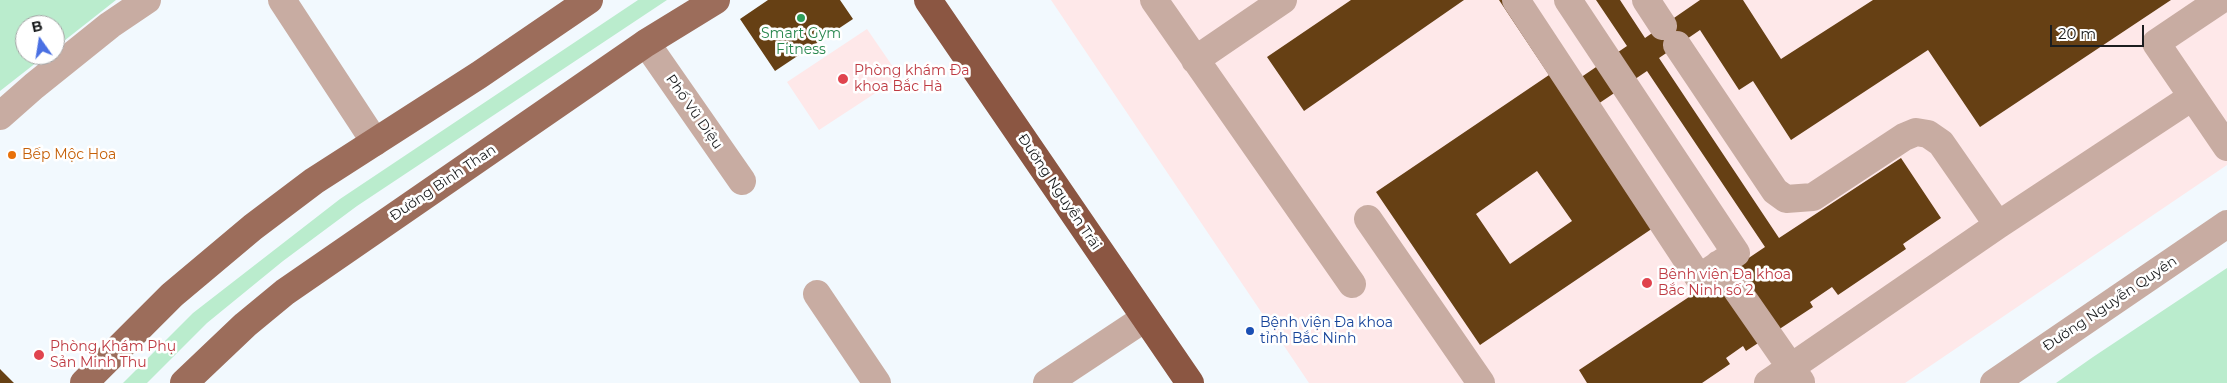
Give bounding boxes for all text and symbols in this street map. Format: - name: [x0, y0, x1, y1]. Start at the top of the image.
- marker: Smart Gym Fitness: [795, 12, 807, 24]
- north arrow: [15, 15, 65, 65]
- scale bar: [2052, 15, 2146, 47]
- text: B: [30, 16, 44, 36]
- text: 20 m: [2058, 24, 2096, 43]
- place label: Smart Gym Fitness: [761, 26, 841, 58]
- place label: Phòng khám Đa khoa Bắc Hà: [854, 63, 970, 95]
- street label: Phố Vũ Diệu: [662, 71, 726, 153]
- marker: Phòng khám Đa khoa Bắc Hà: [836, 72, 850, 86]
- street label: Đường Nguyễn Trãi: [1014, 131, 1104, 253]
- street label: Đường Bình Than: [387, 141, 499, 225]
- place label: Bếp Mộc Hoa: [22, 147, 116, 163]
- marker: Bếp Mộc Hoa: [6, 149, 18, 161]
- street label: Đường Nguyễn Quyền: [2040, 253, 2180, 355]
- place label: Bệnh viện Đa khoa Bắc Ninh số 2: [1658, 267, 1791, 300]
- marker: Bệnh viện Đa khoa Bắc Ninh số 2: [1640, 276, 1654, 290]
- place label: Bệnh viện Đa khoa tỉnh Bắc Ninh: [1260, 315, 1393, 348]
- marker: Bệnh viện Đa khoa tỉnh Bắc Ninh: [1244, 325, 1256, 337]
- place label: Phòng Khám Phụ Sản Minh Thu: [50, 339, 176, 372]
- marker: Phòng Khám Phụ Sản Minh Thu: [32, 348, 46, 362]

